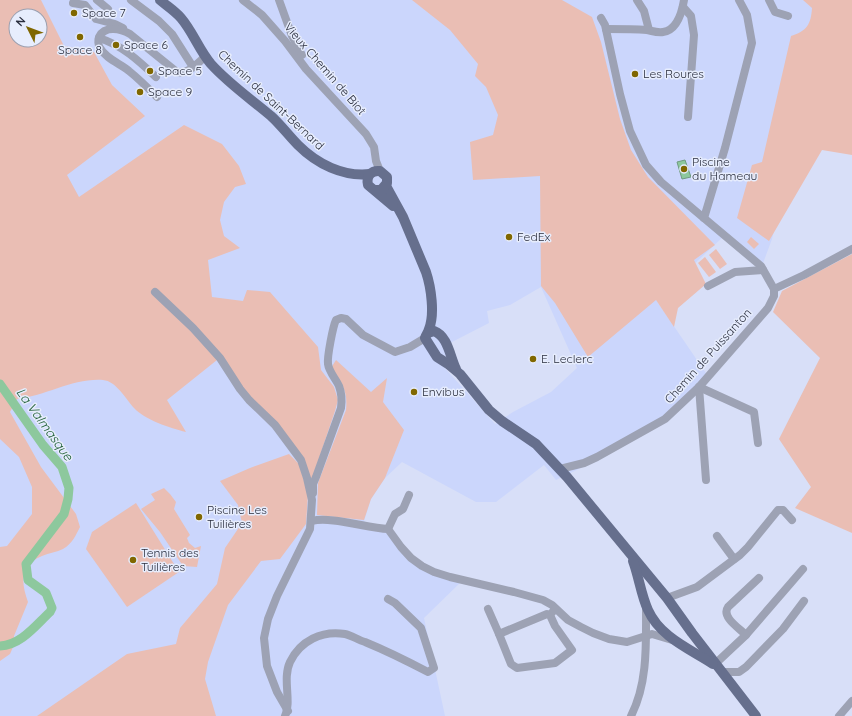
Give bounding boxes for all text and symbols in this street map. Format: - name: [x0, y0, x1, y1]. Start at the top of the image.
- place label: Space 7: [82, 5, 126, 20]
- north arrow: [8, 8, 48, 48]
- marker: Space 7: [69, 8, 79, 18]
- text: N: [13, 14, 28, 29]
- street label: Vieux Chemin de Biot: [281, 19, 370, 118]
- marker: Space 8: [75, 32, 85, 42]
- place label: Space 6: [124, 37, 169, 52]
- marker: Space 6: [111, 40, 121, 50]
- place label: Space 8: [58, 42, 102, 57]
- street label: Chemin de Saint-Bernard: [215, 46, 328, 153]
- place label: Space 5: [158, 63, 202, 78]
- marker: Space 5: [145, 66, 155, 76]
- place label: Les Roures: [643, 66, 704, 81]
- marker: Les Roures: [630, 69, 640, 79]
- place label: Space 9: [148, 84, 193, 99]
- marker: Space 9: [135, 87, 145, 97]
- place label: Piscine du Hameau: [692, 154, 757, 183]
- marker: Piscine du Hameau: [679, 164, 689, 174]
- place label: FedEx: [517, 229, 550, 244]
- marker: FedEx: [504, 232, 514, 242]
- street label: Chemin de Puissanton: [661, 305, 754, 406]
- place label: E. Leclerc: [541, 351, 593, 366]
- marker: E. Leclerc: [528, 354, 538, 364]
- water label: La Valmasque: [13, 384, 77, 464]
- place label: Envibus: [422, 384, 465, 399]
- marker: Envibus: [409, 387, 419, 397]
- place label: Piscine Les Tuilières: [207, 502, 267, 531]
- marker: Piscine Les Tuilières: [194, 512, 204, 522]
- place label: Tennis des Tuilières: [141, 545, 199, 574]
- marker: Tennis des Tuilières: [128, 555, 138, 565]

